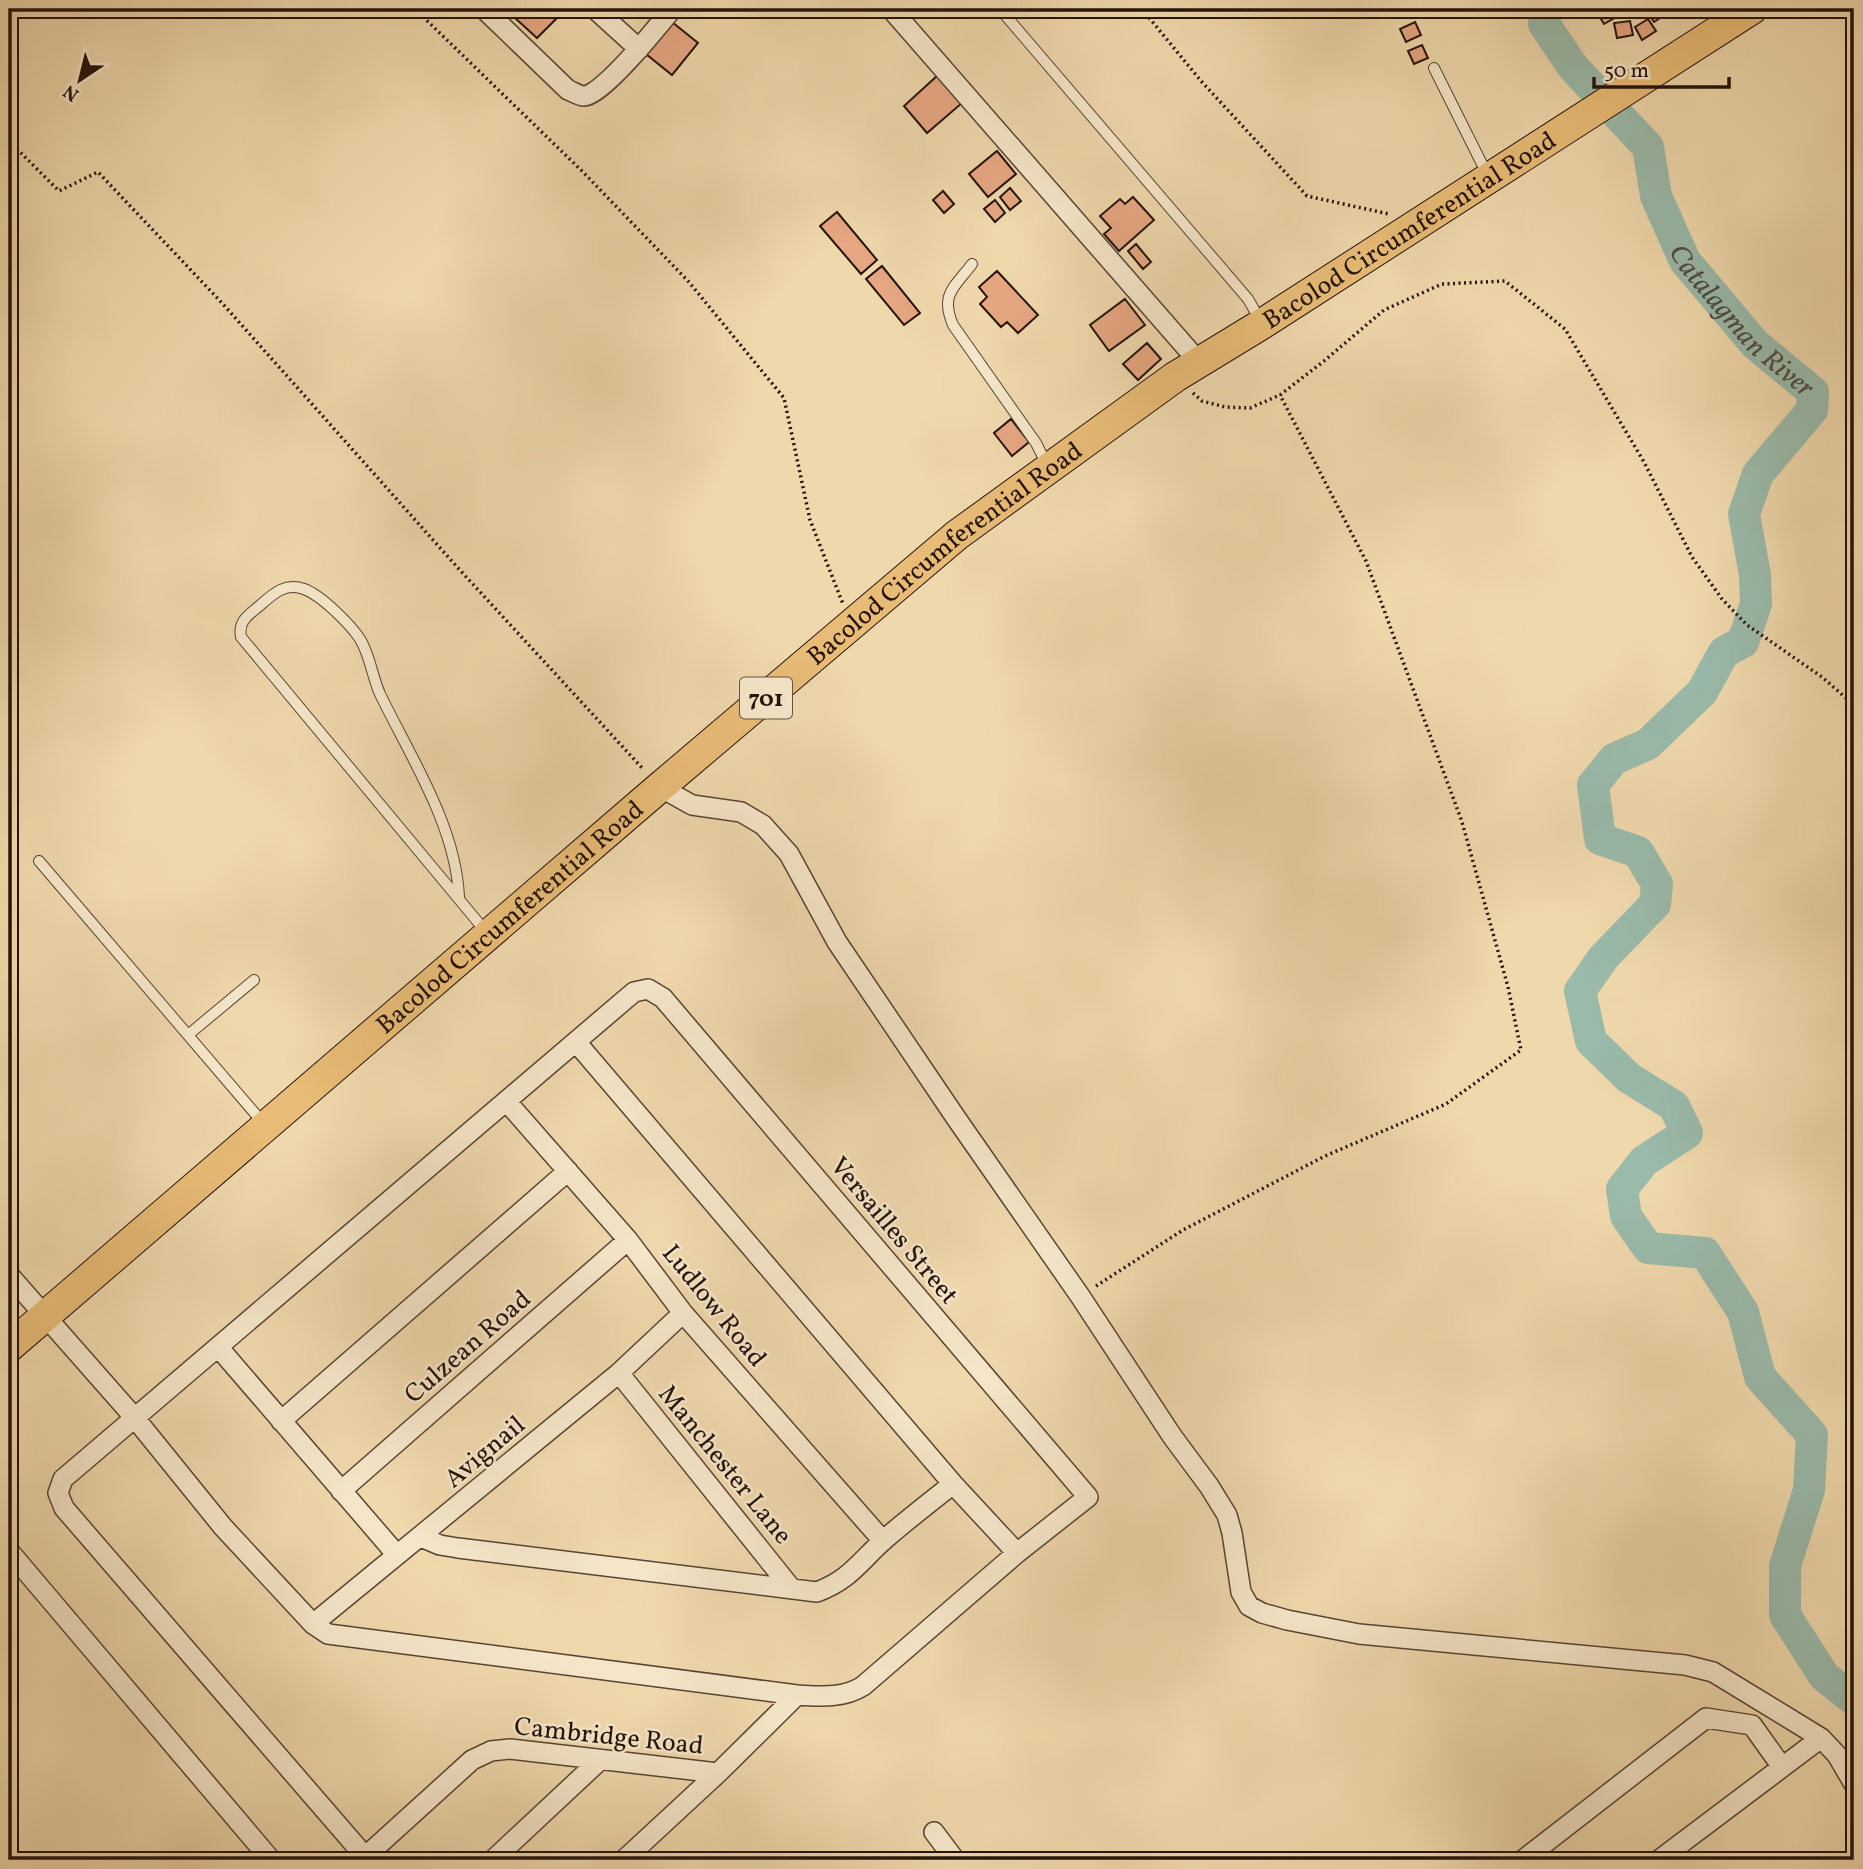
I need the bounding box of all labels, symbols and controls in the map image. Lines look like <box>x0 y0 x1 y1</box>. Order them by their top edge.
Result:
north arrow <box>46 46 116 116</box>
scale bar <box>1594 46 1728 90</box>
text: 50 m <box>1604 57 1649 86</box>
text: N <box>58 78 85 107</box>
street label: Bacolod Circumferential Road <box>1256 123 1564 339</box>
water label: Catalagman River <box>1658 239 1822 408</box>
street label: Bacolod Circumferential Road <box>800 434 1090 675</box>
road number: 701 <box>740 678 792 718</box>
street label: Bacolod Circumferential Road <box>369 793 652 1043</box>
street label: Versailles Street <box>821 1150 966 1313</box>
street label: Ludlow Road <box>653 1237 774 1375</box>
street label: Culzean Road <box>397 1282 539 1413</box>
street label: Manchester Lane <box>649 1378 800 1552</box>
street label: Avignail <box>437 1408 533 1497</box>
street label: Cambridge Road <box>512 1709 705 1765</box>

